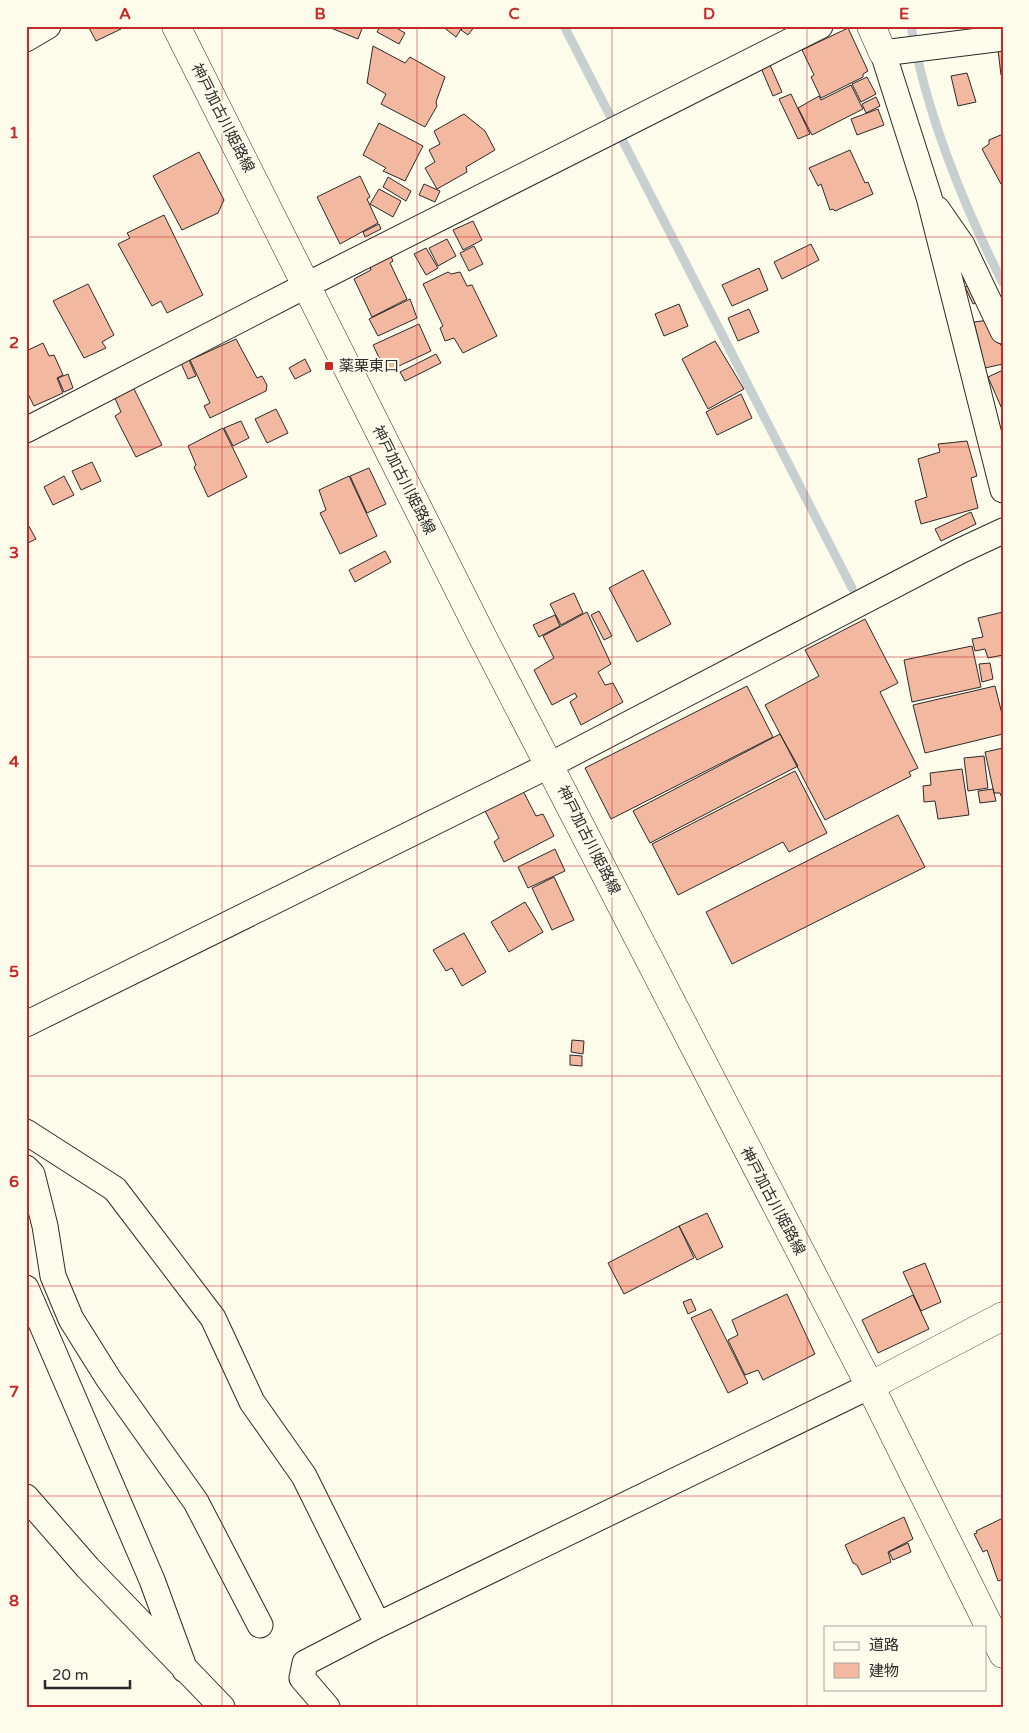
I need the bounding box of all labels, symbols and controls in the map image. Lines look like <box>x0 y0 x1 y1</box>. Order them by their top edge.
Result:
text: A <box>119 4 131 24</box>
text: B <box>314 4 326 24</box>
text: C <box>508 4 520 24</box>
text: D <box>703 4 715 24</box>
text: E <box>899 4 909 24</box>
street label: 神戸加古川姫路線 <box>188 60 258 176</box>
text: 1 <box>9 123 19 143</box>
text: 2 <box>9 333 19 353</box>
place label: 薬栗東口 <box>339 357 399 375</box>
marker: 薬栗東口 <box>323 360 335 372</box>
street label: 神戸加古川姫路線 <box>369 422 439 538</box>
text: 3 <box>9 543 19 563</box>
text: 4 <box>9 752 19 772</box>
street label: 神戸加古川姫路線 <box>554 782 624 898</box>
text: 5 <box>9 962 19 982</box>
street label: 神戸加古川姫路線 <box>737 1144 809 1258</box>
text: 6 <box>9 1172 19 1192</box>
text: 7 <box>9 1382 19 1402</box>
text: 8 <box>9 1591 19 1611</box>
legend <box>824 1626 986 1690</box>
text: 道路 <box>869 1636 899 1654</box>
scale bar <box>45 1658 130 1690</box>
text: 建物 <box>869 1662 899 1680</box>
text: 20 m <box>52 1666 89 1684</box>

